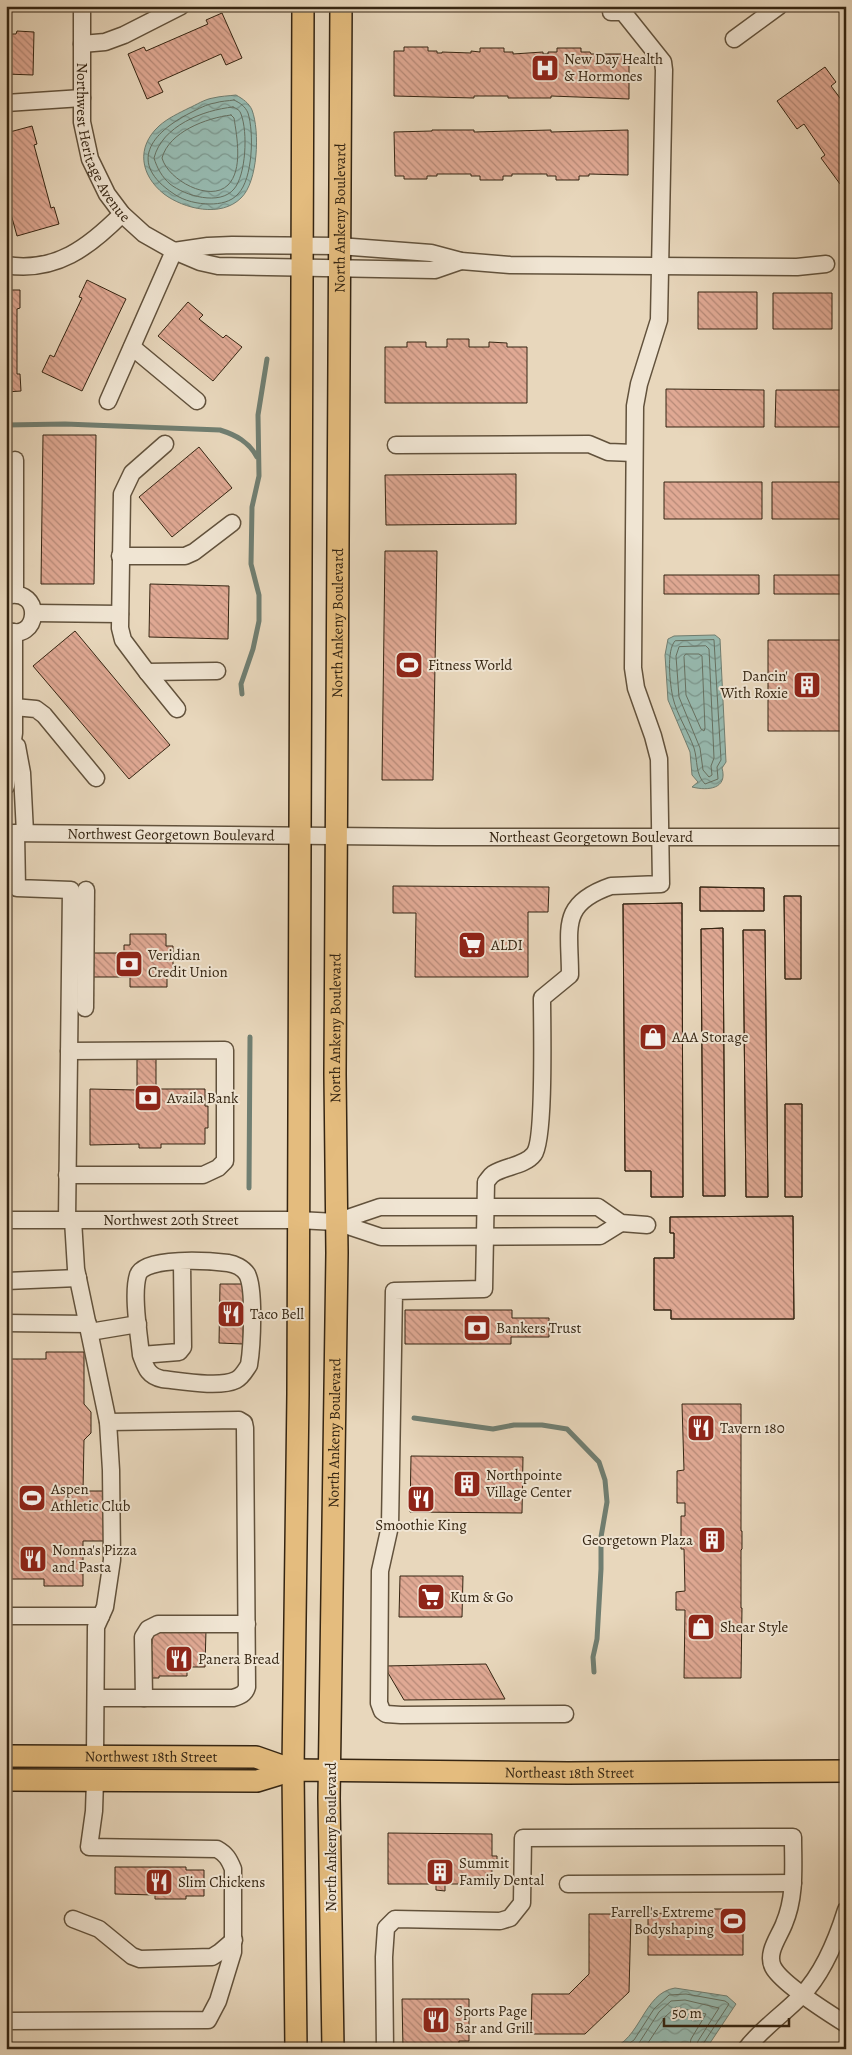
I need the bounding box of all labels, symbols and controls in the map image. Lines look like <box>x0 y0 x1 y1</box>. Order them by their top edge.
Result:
place label: New Day Health & Hormones <box>564 49 663 86</box>
hospital icon: New Day Health & Hormones <box>530 53 560 83</box>
street label: Northwest Heritage Avenue <box>72 62 135 227</box>
street label: North Ankeny Boulevard <box>329 142 350 293</box>
street label: North Ankeny Boulevard <box>327 547 348 698</box>
sports icon: Fitness World <box>394 650 424 680</box>
place label: Fitness World <box>428 655 513 675</box>
place label: Dancin' With Roxie <box>719 666 788 703</box>
building icon: Dancin' With Roxie <box>792 670 822 700</box>
street label: Northwest Georgetown Boulevard <box>67 824 276 846</box>
street label: Northeast Georgetown Boulevard <box>489 827 694 847</box>
supermarket icon: ALDI <box>457 930 487 960</box>
place label: ALDI <box>490 935 523 955</box>
place label: Veridian Credit Union <box>147 945 228 982</box>
bank icon: Veridian Credit Union <box>114 949 144 979</box>
street label: North Ankeny Boulevard <box>325 952 346 1103</box>
shop icon: AAA Storage <box>638 1022 668 1052</box>
place label: AAA Storage <box>671 1027 749 1047</box>
bank icon: Availa Bank <box>133 1083 163 1113</box>
place label: Availa Bank <box>166 1088 239 1108</box>
street label: Northwest 20th Street <box>103 1210 239 1230</box>
restaurant icon: Taco Bell <box>216 1299 246 1329</box>
place label: Taco Bell <box>250 1304 304 1324</box>
bank icon: Bankers Trust <box>462 1313 492 1343</box>
place label: Bankers Trust <box>496 1318 581 1338</box>
street label: North Ankeny Boulevard <box>323 1357 345 1508</box>
restaurant icon: Tavern 180 <box>686 1413 716 1443</box>
place label: Tavern 180 <box>720 1418 785 1438</box>
place label: Northpointe Village Center <box>485 1465 572 1502</box>
building icon: Northpointe Village Center <box>452 1469 482 1499</box>
place label: Aspen Athletic Club <box>50 1479 131 1516</box>
sports icon: Aspen Athletic Club <box>17 1483 47 1513</box>
restaurant icon: Smoothie King <box>406 1484 436 1514</box>
place label: Smoothie King <box>375 1515 467 1535</box>
building icon: Georgetown Plaza <box>697 1525 727 1555</box>
place label: Georgetown Plaza <box>582 1530 693 1550</box>
place label: Nonna's Pizza and Pasta <box>52 1540 137 1577</box>
restaurant icon: Nonna's Pizza and Pasta <box>18 1544 48 1574</box>
supermarket icon: Kum & Go <box>416 1582 446 1612</box>
place label: Kum & Go <box>450 1587 513 1607</box>
shop icon: Shear Style <box>686 1612 716 1642</box>
place label: Shear Style <box>720 1617 788 1637</box>
restaurant icon: Panera Bread <box>164 1644 194 1674</box>
place label: Panera Bread <box>198 1649 281 1669</box>
street label: Northwest 18th Street <box>85 1746 217 1767</box>
street label: North Ankeny Boulevard <box>321 1761 341 1912</box>
street label: Northeast 18th Street <box>504 1762 634 1783</box>
place label: Summit Family Dental <box>459 1853 544 1890</box>
building icon: Summit Family Dental <box>425 1857 455 1887</box>
restaurant icon: Slim Chickens <box>144 1867 174 1897</box>
place label: Slim Chickens <box>178 1872 265 1892</box>
place label: Farrell's Extreme Bodyshaping <box>610 1902 714 1939</box>
sports icon: Farrell's Extreme Bodyshaping <box>718 1906 748 1936</box>
scale bar <box>664 1995 790 2027</box>
place label: Sports Page Bar and Grill <box>455 2001 533 2038</box>
text: 50 m <box>672 2003 702 2023</box>
restaurant icon: Sports Page Bar and Grill <box>421 2005 451 2035</box>

